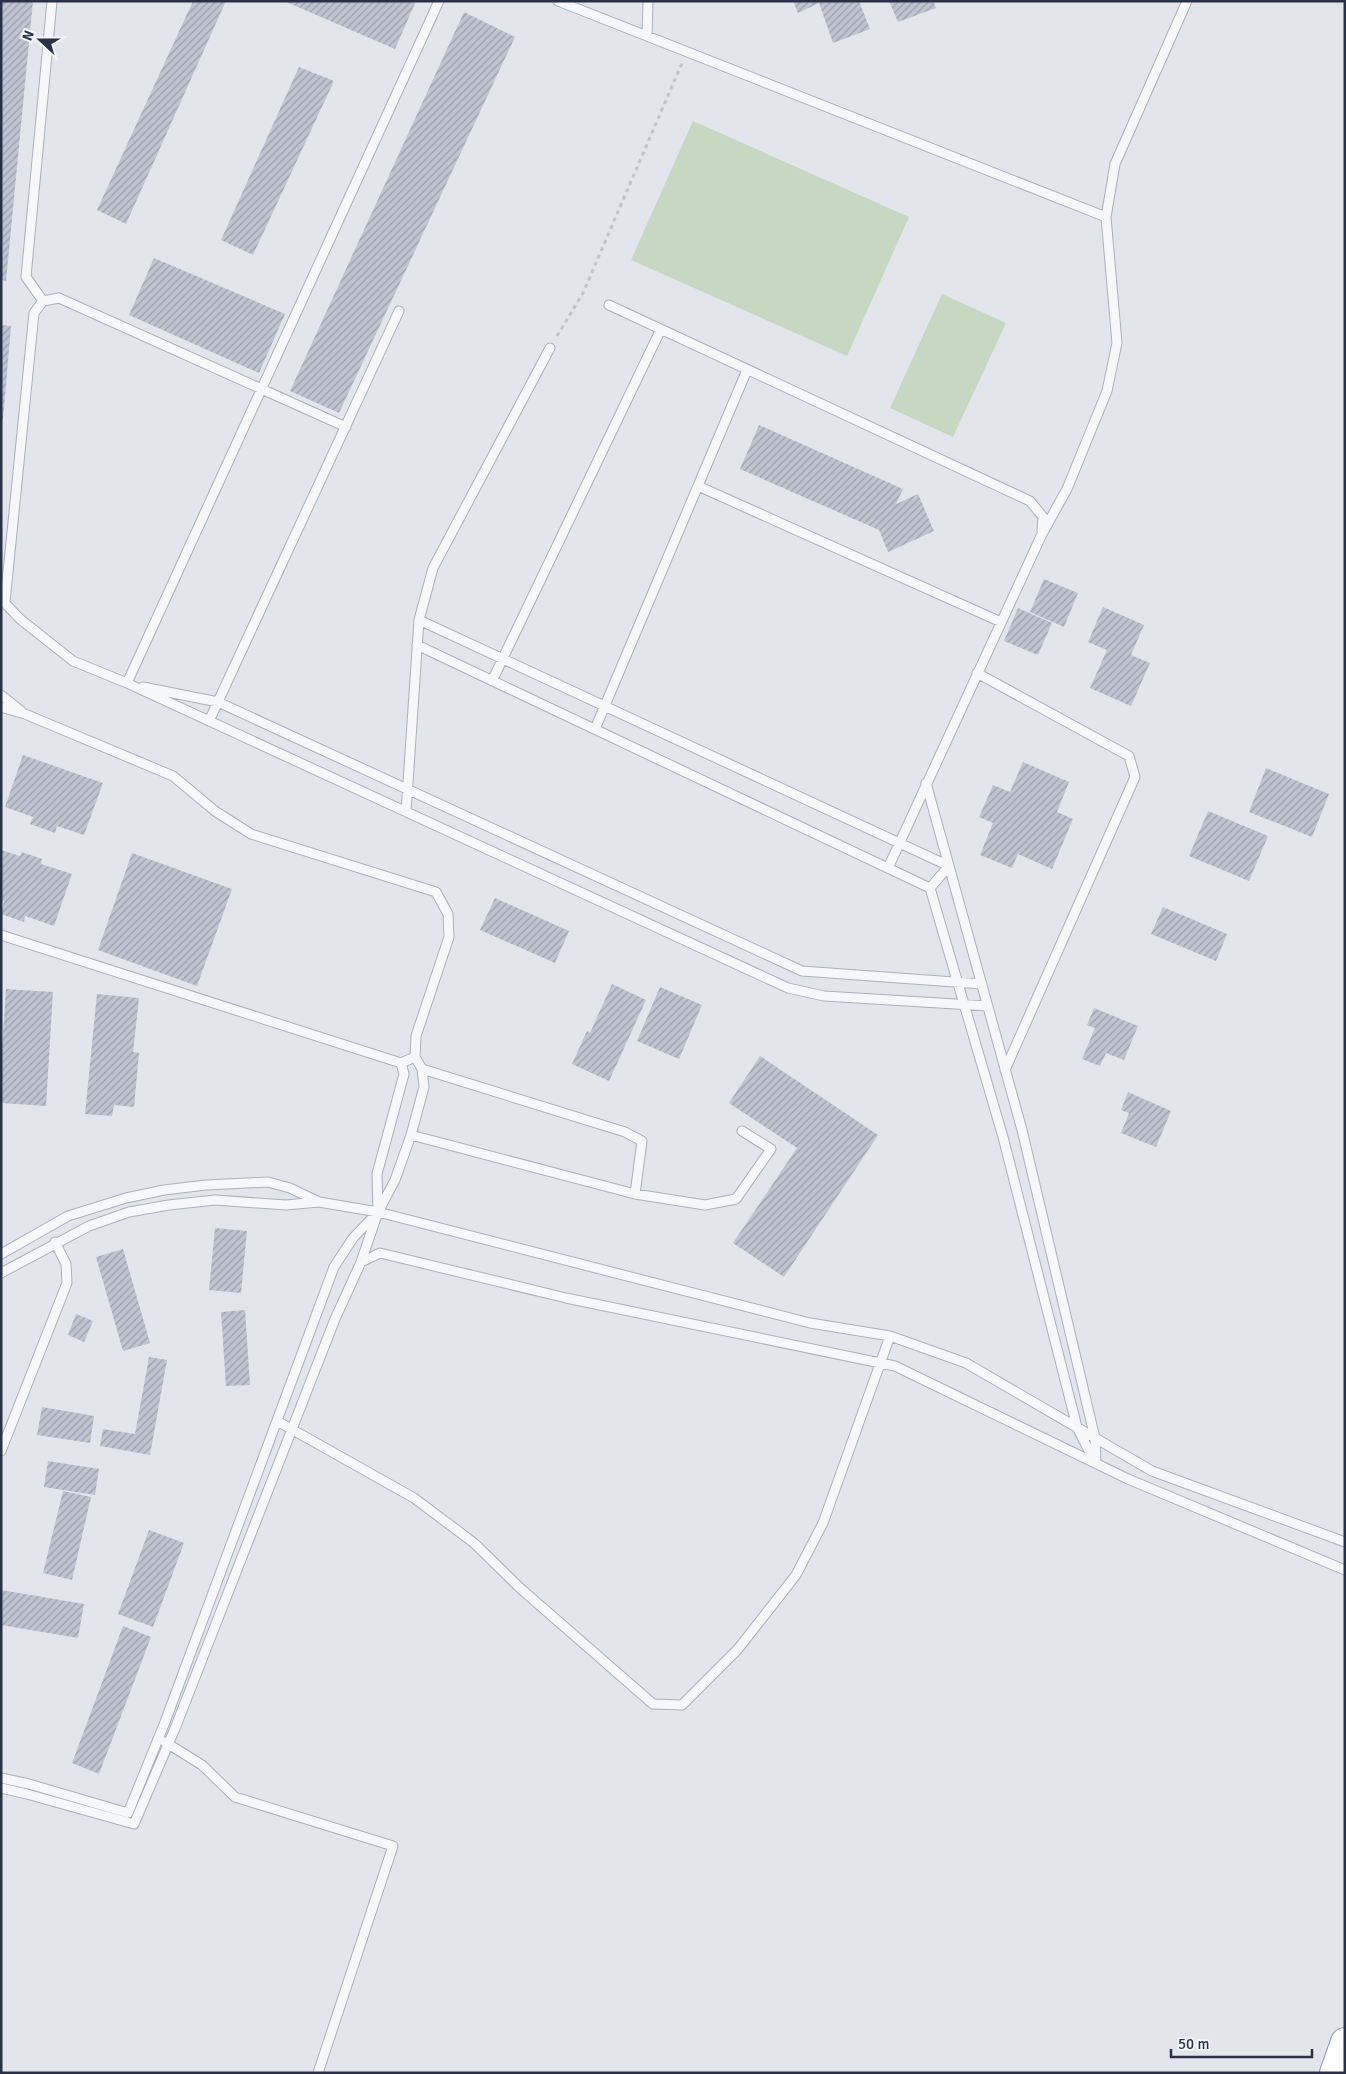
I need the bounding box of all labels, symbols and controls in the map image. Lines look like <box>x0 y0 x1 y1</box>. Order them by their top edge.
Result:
north arrow <box>15 15 65 65</box>
text: N <box>19 28 38 43</box>
scale bar <box>1171 2026 1312 2058</box>
text: 50 m <box>1178 2035 1209 2053</box>

